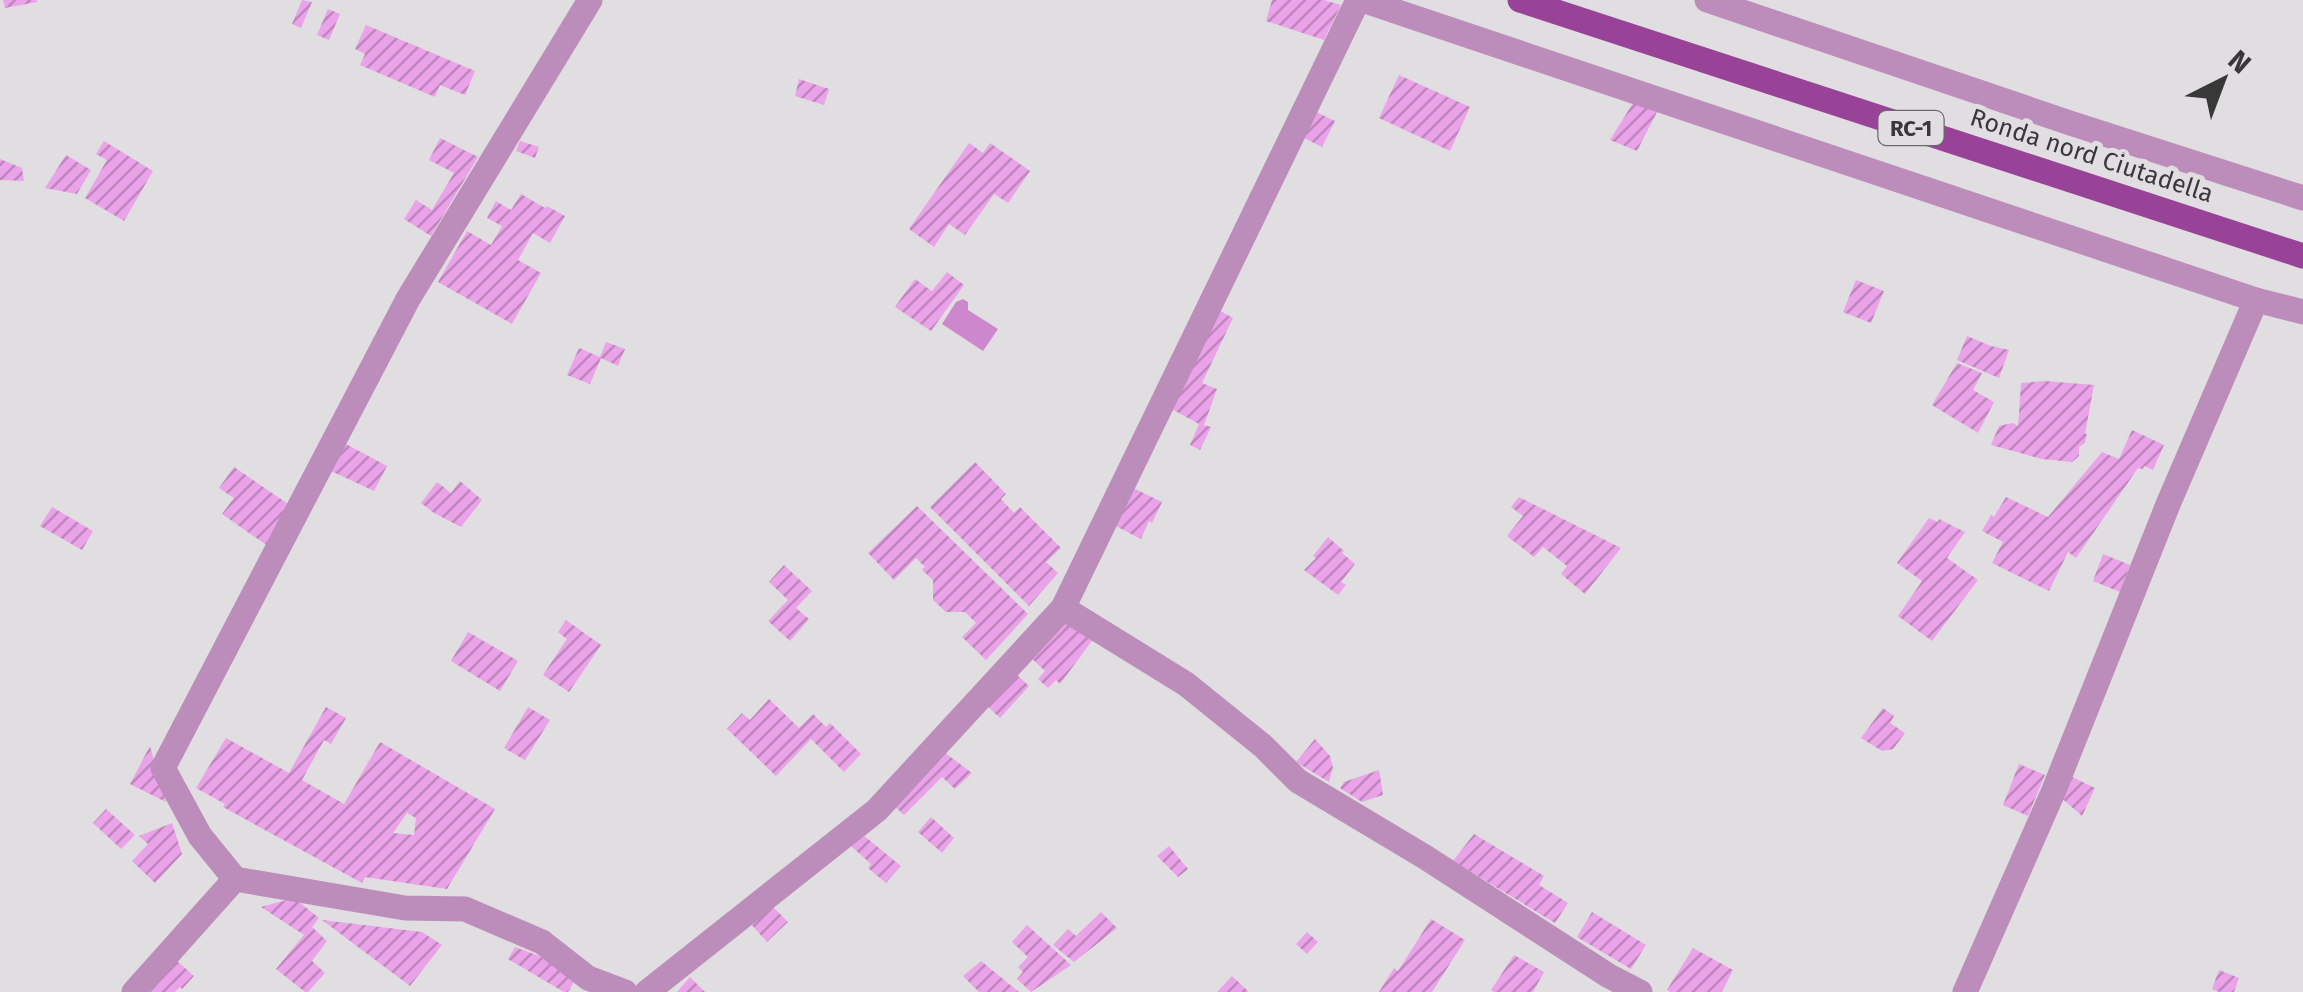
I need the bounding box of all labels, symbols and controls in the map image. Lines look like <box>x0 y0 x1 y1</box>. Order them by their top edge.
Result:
north arrow <box>2173 30 2273 130</box>
text: N <box>2221 43 2257 80</box>
street label: Ronda nord Ciutadella <box>1966 102 2217 209</box>
road number: RC-1 <box>1878 111 1944 145</box>

